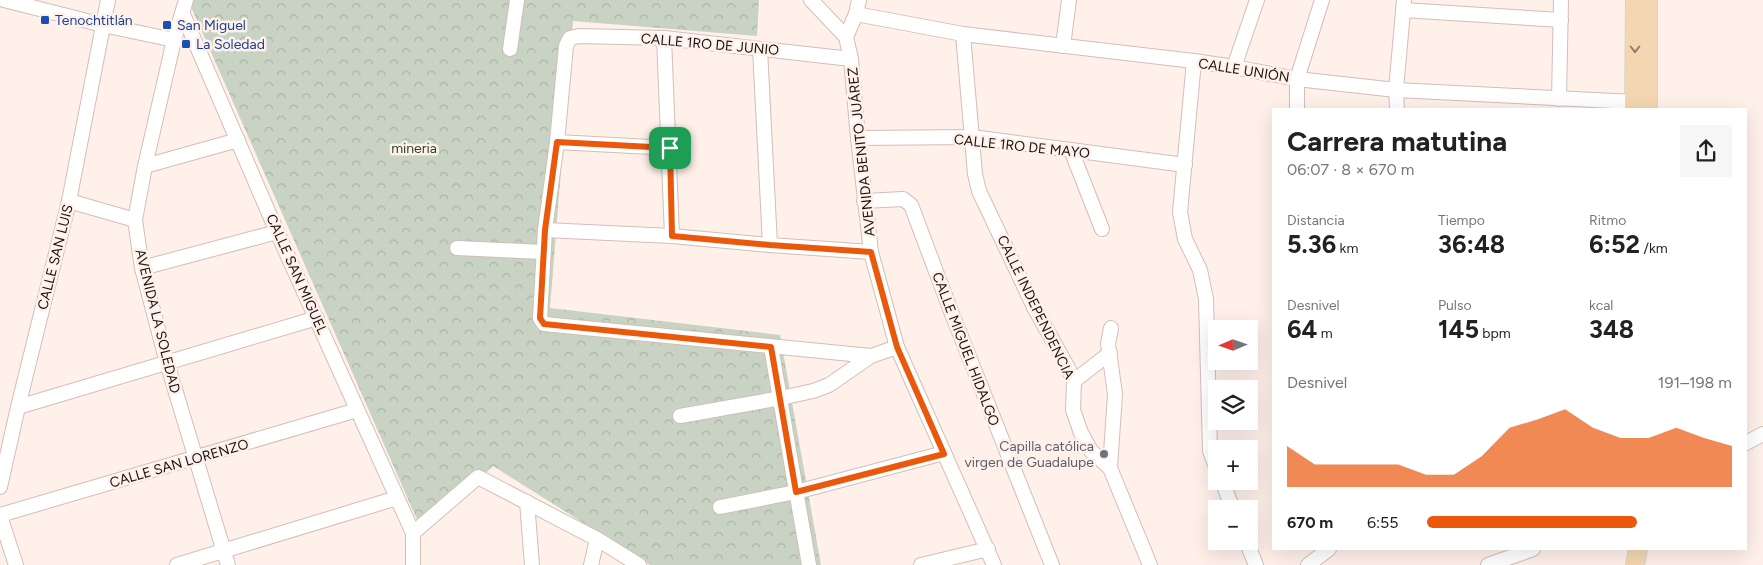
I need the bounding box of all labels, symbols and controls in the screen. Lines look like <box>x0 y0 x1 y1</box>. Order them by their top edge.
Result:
place label: Tenochtitlán <box>55 12 133 29</box>
marker: Tenochtitlán <box>39 14 51 26</box>
place label: San Miguel <box>177 17 246 34</box>
marker: San Miguel <box>161 19 173 31</box>
street label: CALLE 1RO DE JUNIO <box>640 30 780 59</box>
place label: La Soledad <box>196 36 265 53</box>
marker: La Soledad <box>180 38 192 50</box>
one-way arrow <box>1630 45 1640 53</box>
street label: CALLE UNIÓN <box>1197 55 1291 86</box>
street label: AVENIDA BENITO JUÁREZ <box>844 66 879 237</box>
text: Carrera matutina <box>1287 124 1507 158</box>
button: share <box>1680 125 1732 177</box>
pin <box>649 127 691 169</box>
street label: CALLE 1RO DE MAYO <box>953 131 1091 162</box>
icon: arrive <box>656 134 684 162</box>
park label: mineria <box>391 140 437 157</box>
text: 06:07 · 8 × 670 m <box>1287 160 1414 179</box>
street label: CALLE SAN LUIS <box>34 203 77 311</box>
street label: CALLE SAN MIGUEL <box>262 211 331 338</box>
text: Distancia <box>1287 212 1345 229</box>
text: Tiempo <box>1438 212 1485 229</box>
text: Ritmo <box>1589 212 1626 229</box>
text: 5.36 <box>1287 229 1336 259</box>
text: 36:48 <box>1438 229 1505 259</box>
text: 6:52 <box>1589 229 1640 259</box>
street label: CALLE INDEPENDENCIA <box>993 233 1078 382</box>
text: km <box>1336 240 1358 257</box>
text: /km <box>1640 240 1668 257</box>
street label: AVENIDA LA SOLEDAD <box>131 247 184 395</box>
street label: CALLE MIGUEL HIDALGO <box>928 270 1003 429</box>
text: Desnivel <box>1287 297 1340 314</box>
text: Pulso <box>1438 297 1472 314</box>
text: kcal <box>1589 297 1613 314</box>
text: 64 <box>1287 314 1317 344</box>
text: 145 <box>1438 314 1479 344</box>
text: 348 <box>1589 314 1634 344</box>
north arrow <box>1208 320 1258 370</box>
map controls <box>1208 320 1258 550</box>
text: m <box>1317 325 1333 342</box>
text: bpm <box>1479 325 1511 342</box>
text: Desnivel <box>1287 373 1347 392</box>
text: 191–198 m <box>1658 373 1732 392</box>
button: layers <box>1208 380 1258 430</box>
street label: CALLE SAN LORENZO <box>108 435 251 491</box>
place label: Capilla católica virgen de Guadalupe <box>965 438 1094 471</box>
button: + <box>1208 440 1258 490</box>
marker: Capilla católica virgen de Guadalupe <box>1098 448 1110 460</box>
button: − <box>1208 500 1258 550</box>
text: 670 m <box>1287 513 1333 532</box>
text: 6:55 <box>1367 513 1399 532</box>

